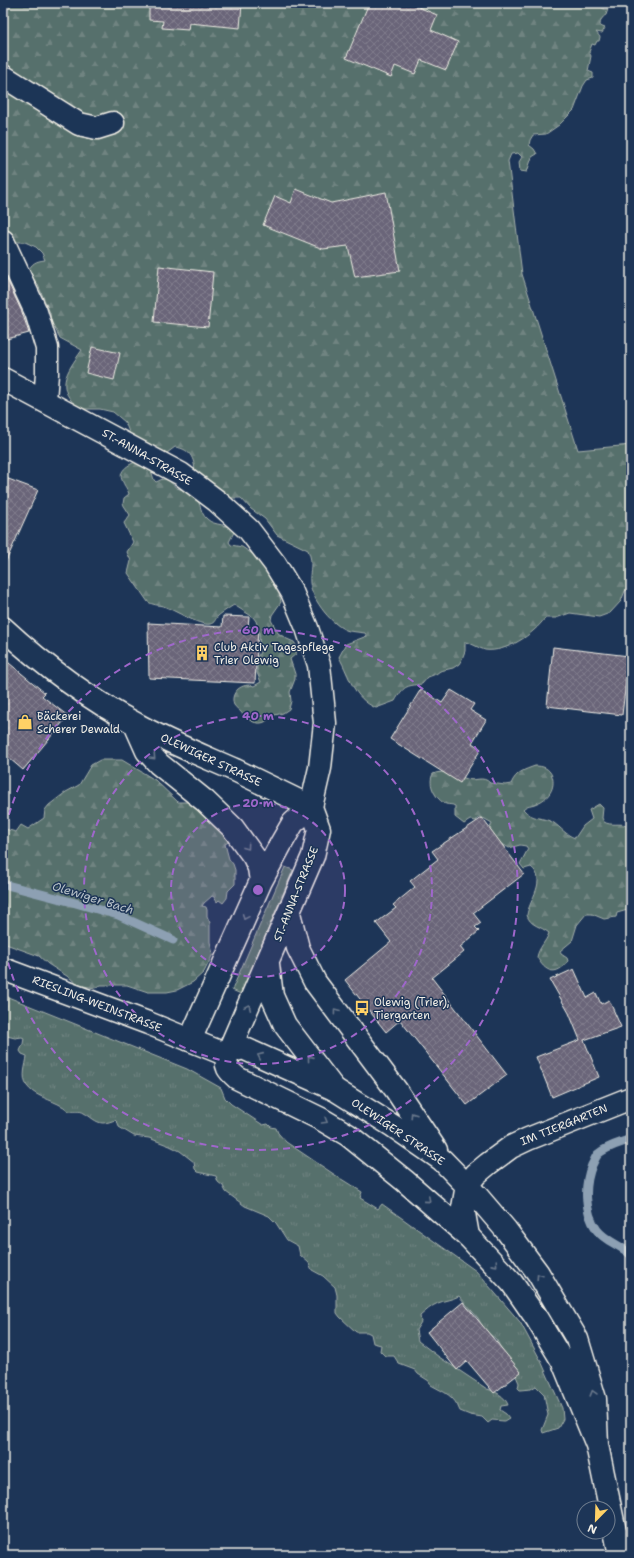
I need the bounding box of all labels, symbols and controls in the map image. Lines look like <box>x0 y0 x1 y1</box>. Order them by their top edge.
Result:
street label: ST.-ANNA-STRASSE <box>99 425 195 489</box>
text: 60 m <box>242 622 274 638</box>
place label: Club Aktiv Tagespflege Trier Olewig <box>214 640 334 668</box>
building icon: Club Aktiv Tagespflege Trier Olewig <box>193 644 211 662</box>
text: 40 m <box>242 708 274 724</box>
place label: Bäckerei Scherer Dewald <box>37 709 120 737</box>
shop icon: Bäckerei Scherer Dewald <box>16 713 34 731</box>
street label: OLEWIGER STRASSE <box>158 730 264 790</box>
one-way arrow <box>148 752 156 760</box>
text: 20 m <box>242 795 274 811</box>
one-way arrow <box>242 842 249 849</box>
street label: ST.-ANNA-STRASSE <box>270 844 322 944</box>
water label: Olewiger Bach <box>50 878 136 918</box>
centre of rings <box>251 883 265 897</box>
one-way arrow <box>242 912 250 920</box>
street label: RIESLING-WEINSTRASSE <box>30 972 164 1036</box>
place label: Olewig (Trier), Tiergarten <box>374 995 450 1023</box>
bus stop icon: Olewig (Trier), Tiergarten <box>353 999 371 1017</box>
one-way arrow <box>243 1003 251 1011</box>
one-way arrow <box>334 1008 341 1015</box>
one-way arrow <box>256 1053 264 1061</box>
one-way arrow <box>308 1055 315 1062</box>
street label: OLEWIGER STRASSE <box>348 1095 448 1169</box>
street label: IM TIERGARTEN <box>518 1101 610 1149</box>
one-way arrow <box>411 1113 418 1120</box>
one-way arrow <box>321 1117 328 1124</box>
one-way arrow <box>423 1196 430 1203</box>
one-way arrow <box>490 1259 498 1267</box>
one-way arrow <box>537 1273 544 1280</box>
one-way arrow <box>590 1389 598 1396</box>
north arrow <box>576 1500 616 1540</box>
text: N <box>585 1520 599 1537</box>

